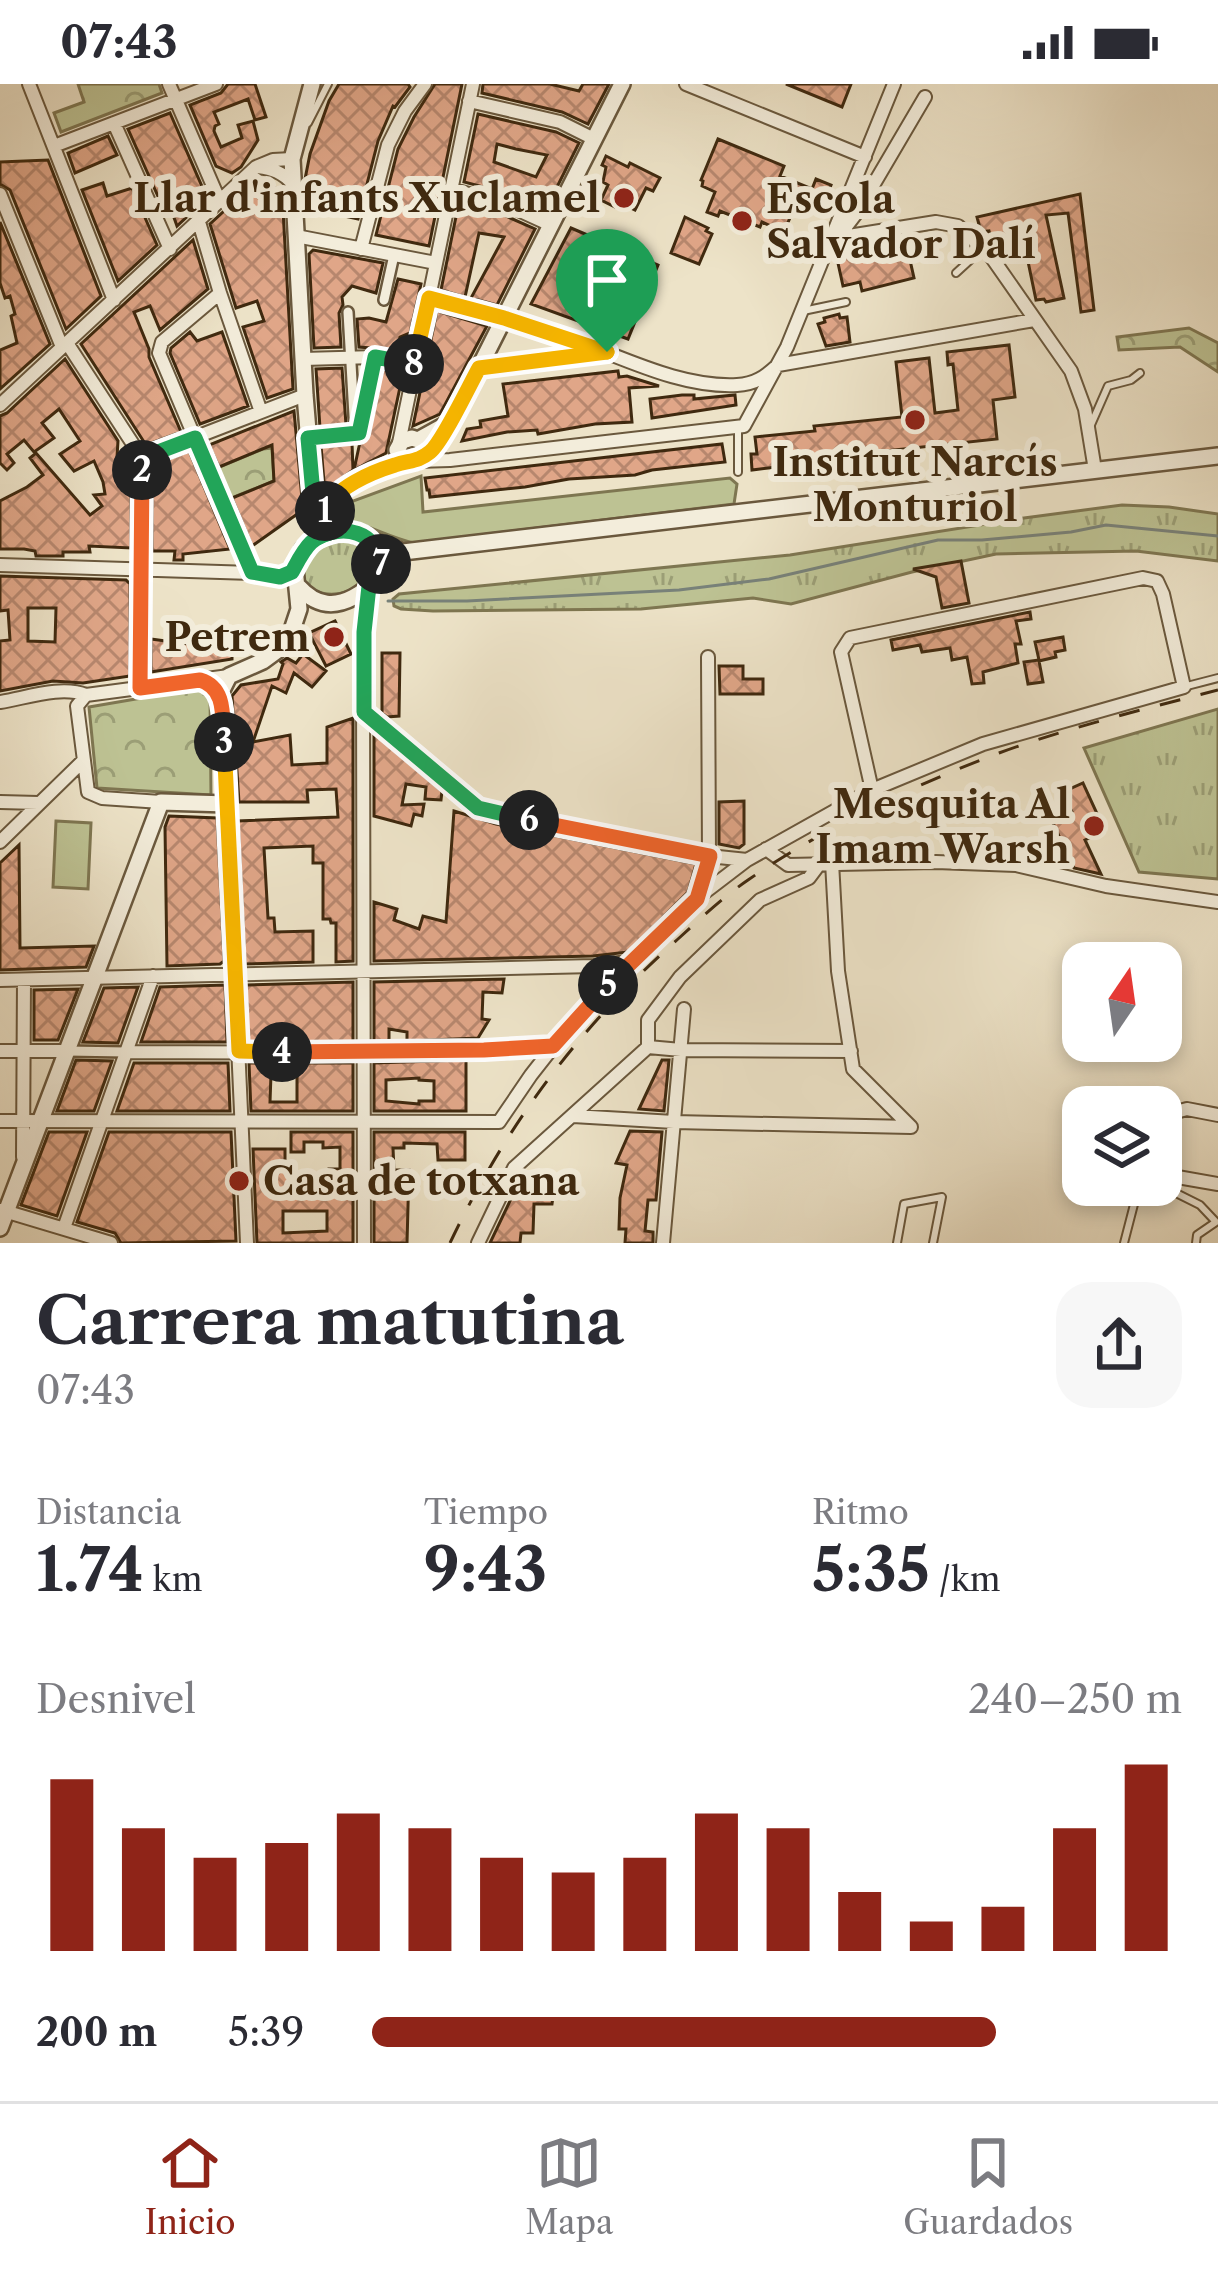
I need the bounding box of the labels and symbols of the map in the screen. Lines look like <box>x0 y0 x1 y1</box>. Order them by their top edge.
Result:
place label: Llar d'infants Xuclamel <box>133 174 600 222</box>
place label: Escola Salvador Dalí <box>766 175 1036 268</box>
marker: Llar d'infants Xuclamel <box>611 185 637 211</box>
marker: Escola Salvador Dalí <box>729 208 755 234</box>
pin <box>556 229 658 352</box>
pin: 8 <box>384 334 444 394</box>
marker: Institut Narcís Monturiol <box>902 407 928 433</box>
place label: Institut Narcís Monturiol <box>772 438 1058 531</box>
pin: 2 <box>112 440 172 500</box>
pin: 1 <box>295 481 355 541</box>
pin: 7 <box>351 534 411 594</box>
place label: Petrem <box>164 613 310 661</box>
marker: Petrem <box>321 624 347 650</box>
pin: 3 <box>194 712 254 772</box>
place label: Mesquita Al Imam Warsh <box>815 780 1070 873</box>
pin: 6 <box>499 790 559 850</box>
marker: Mesquita Al Imam Warsh <box>1081 813 1107 839</box>
north arrow <box>1062 942 1182 1062</box>
pin: 5 <box>578 955 638 1015</box>
pin: 4 <box>252 1022 312 1082</box>
place label: Casa de totxana <box>263 1157 580 1205</box>
marker: Casa de totxana <box>226 1168 252 1194</box>

